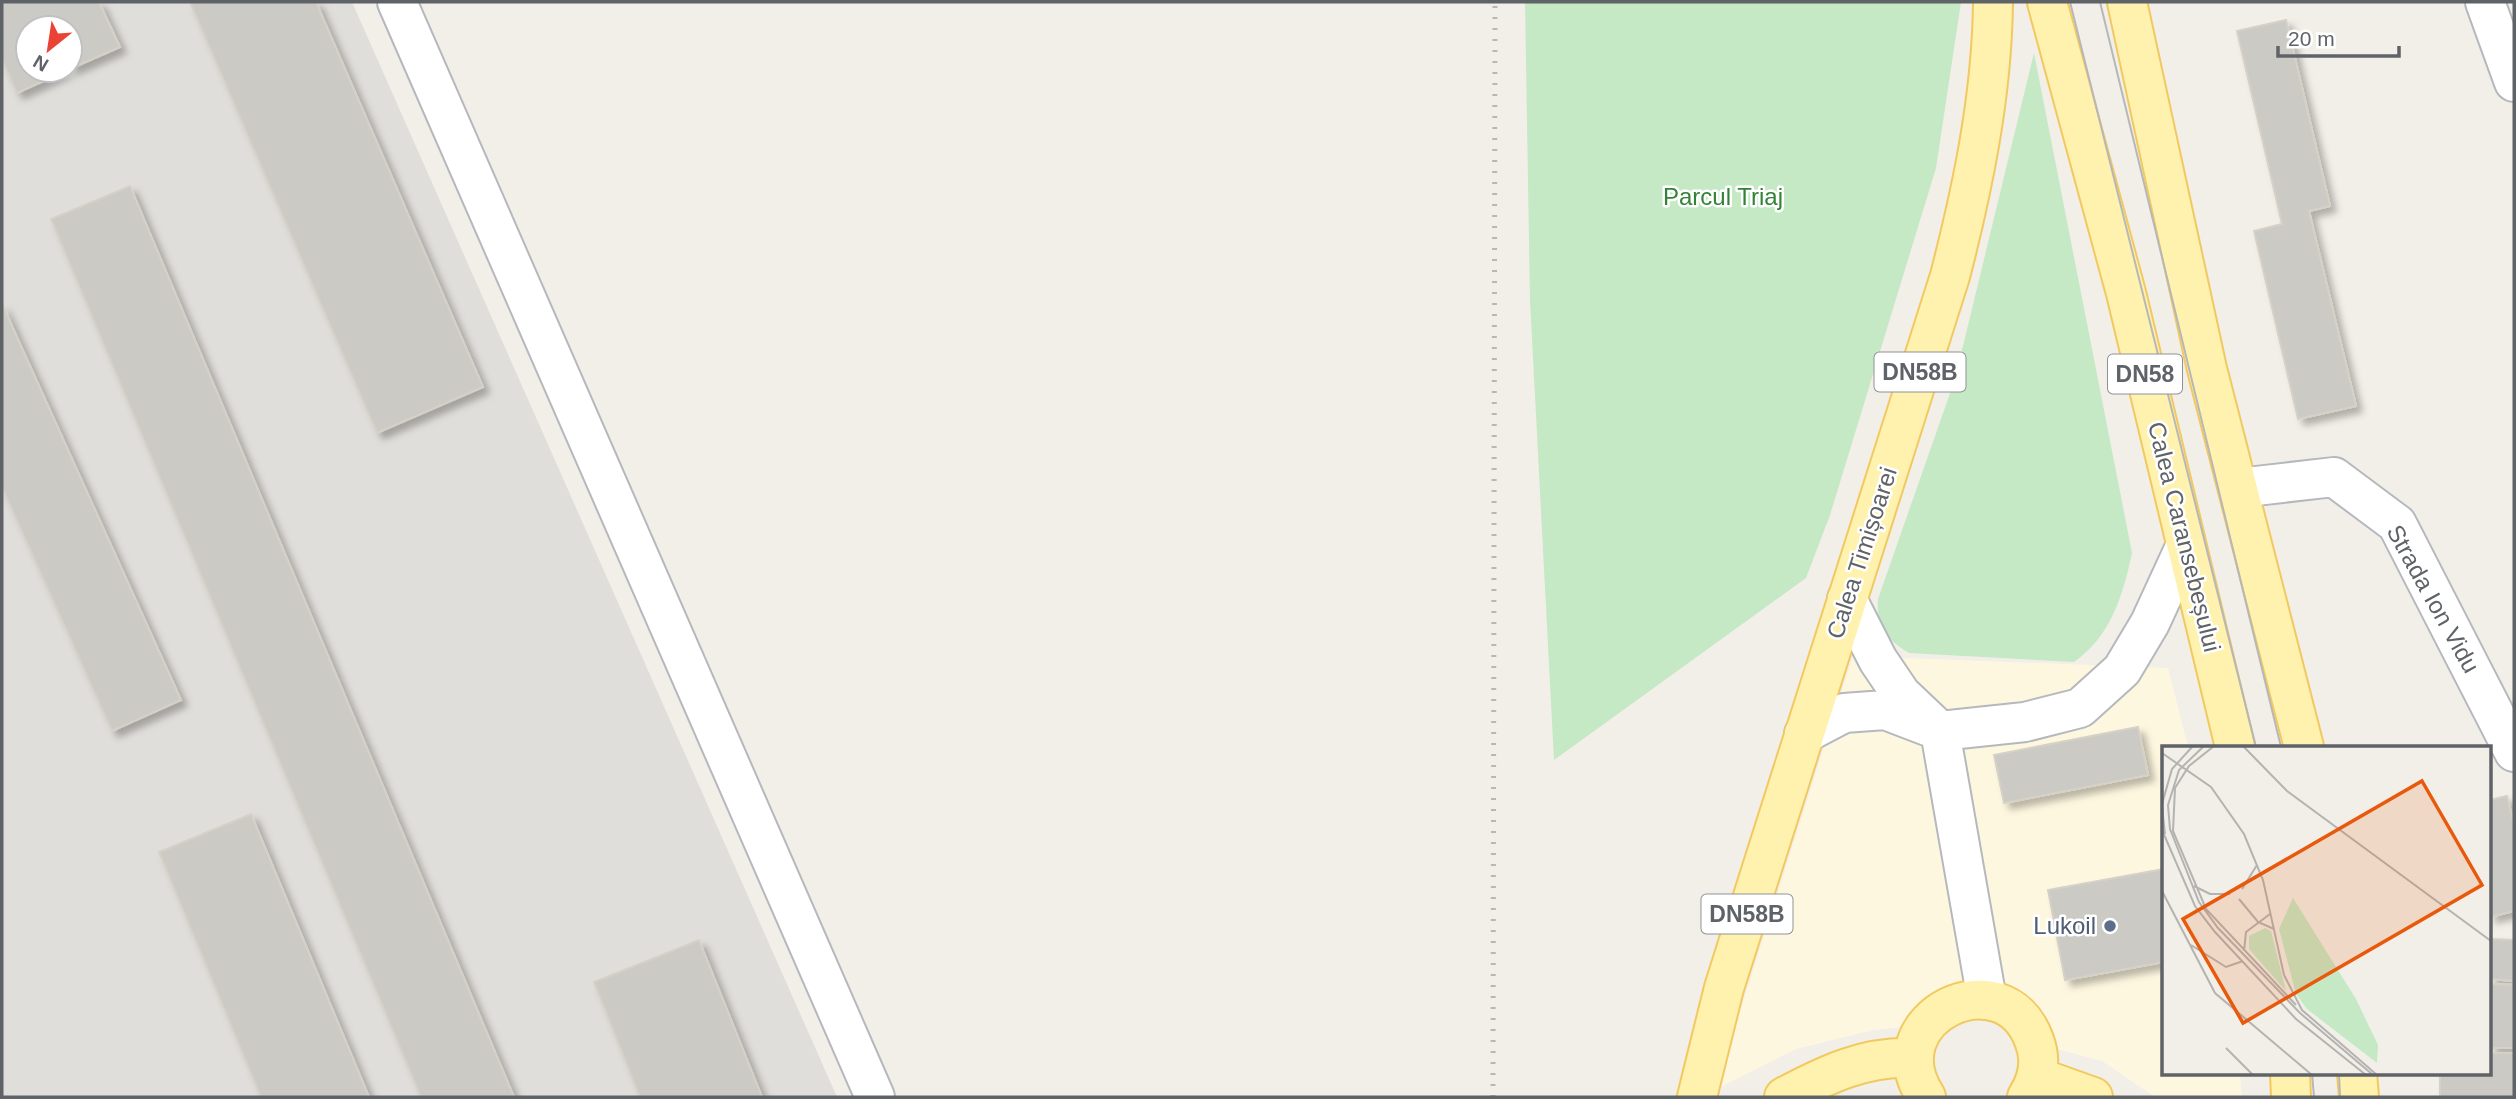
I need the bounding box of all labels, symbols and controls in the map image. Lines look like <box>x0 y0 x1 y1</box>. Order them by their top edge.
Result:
north arrow <box>14 14 84 84</box>
scale bar <box>2278 14 2399 58</box>
text: 20 m <box>2288 27 2335 50</box>
text: N <box>30 51 52 76</box>
park label: Parcul Triaj <box>1663 183 1783 210</box>
road number: DN58B <box>1874 352 1966 392</box>
road number: DN58 <box>2108 354 2182 394</box>
street label: Calea Caransebeșului <box>2143 419 2226 655</box>
street label: Calea Timișoarei <box>1821 464 1902 642</box>
street label: Strada Ion Vidu <box>2382 520 2485 677</box>
inset map <box>2162 746 2492 1074</box>
road number: DN58B <box>1702 894 1792 934</box>
place label: Lukoil <box>2033 912 2096 939</box>
marker: Lukoil <box>2102 918 2118 934</box>

